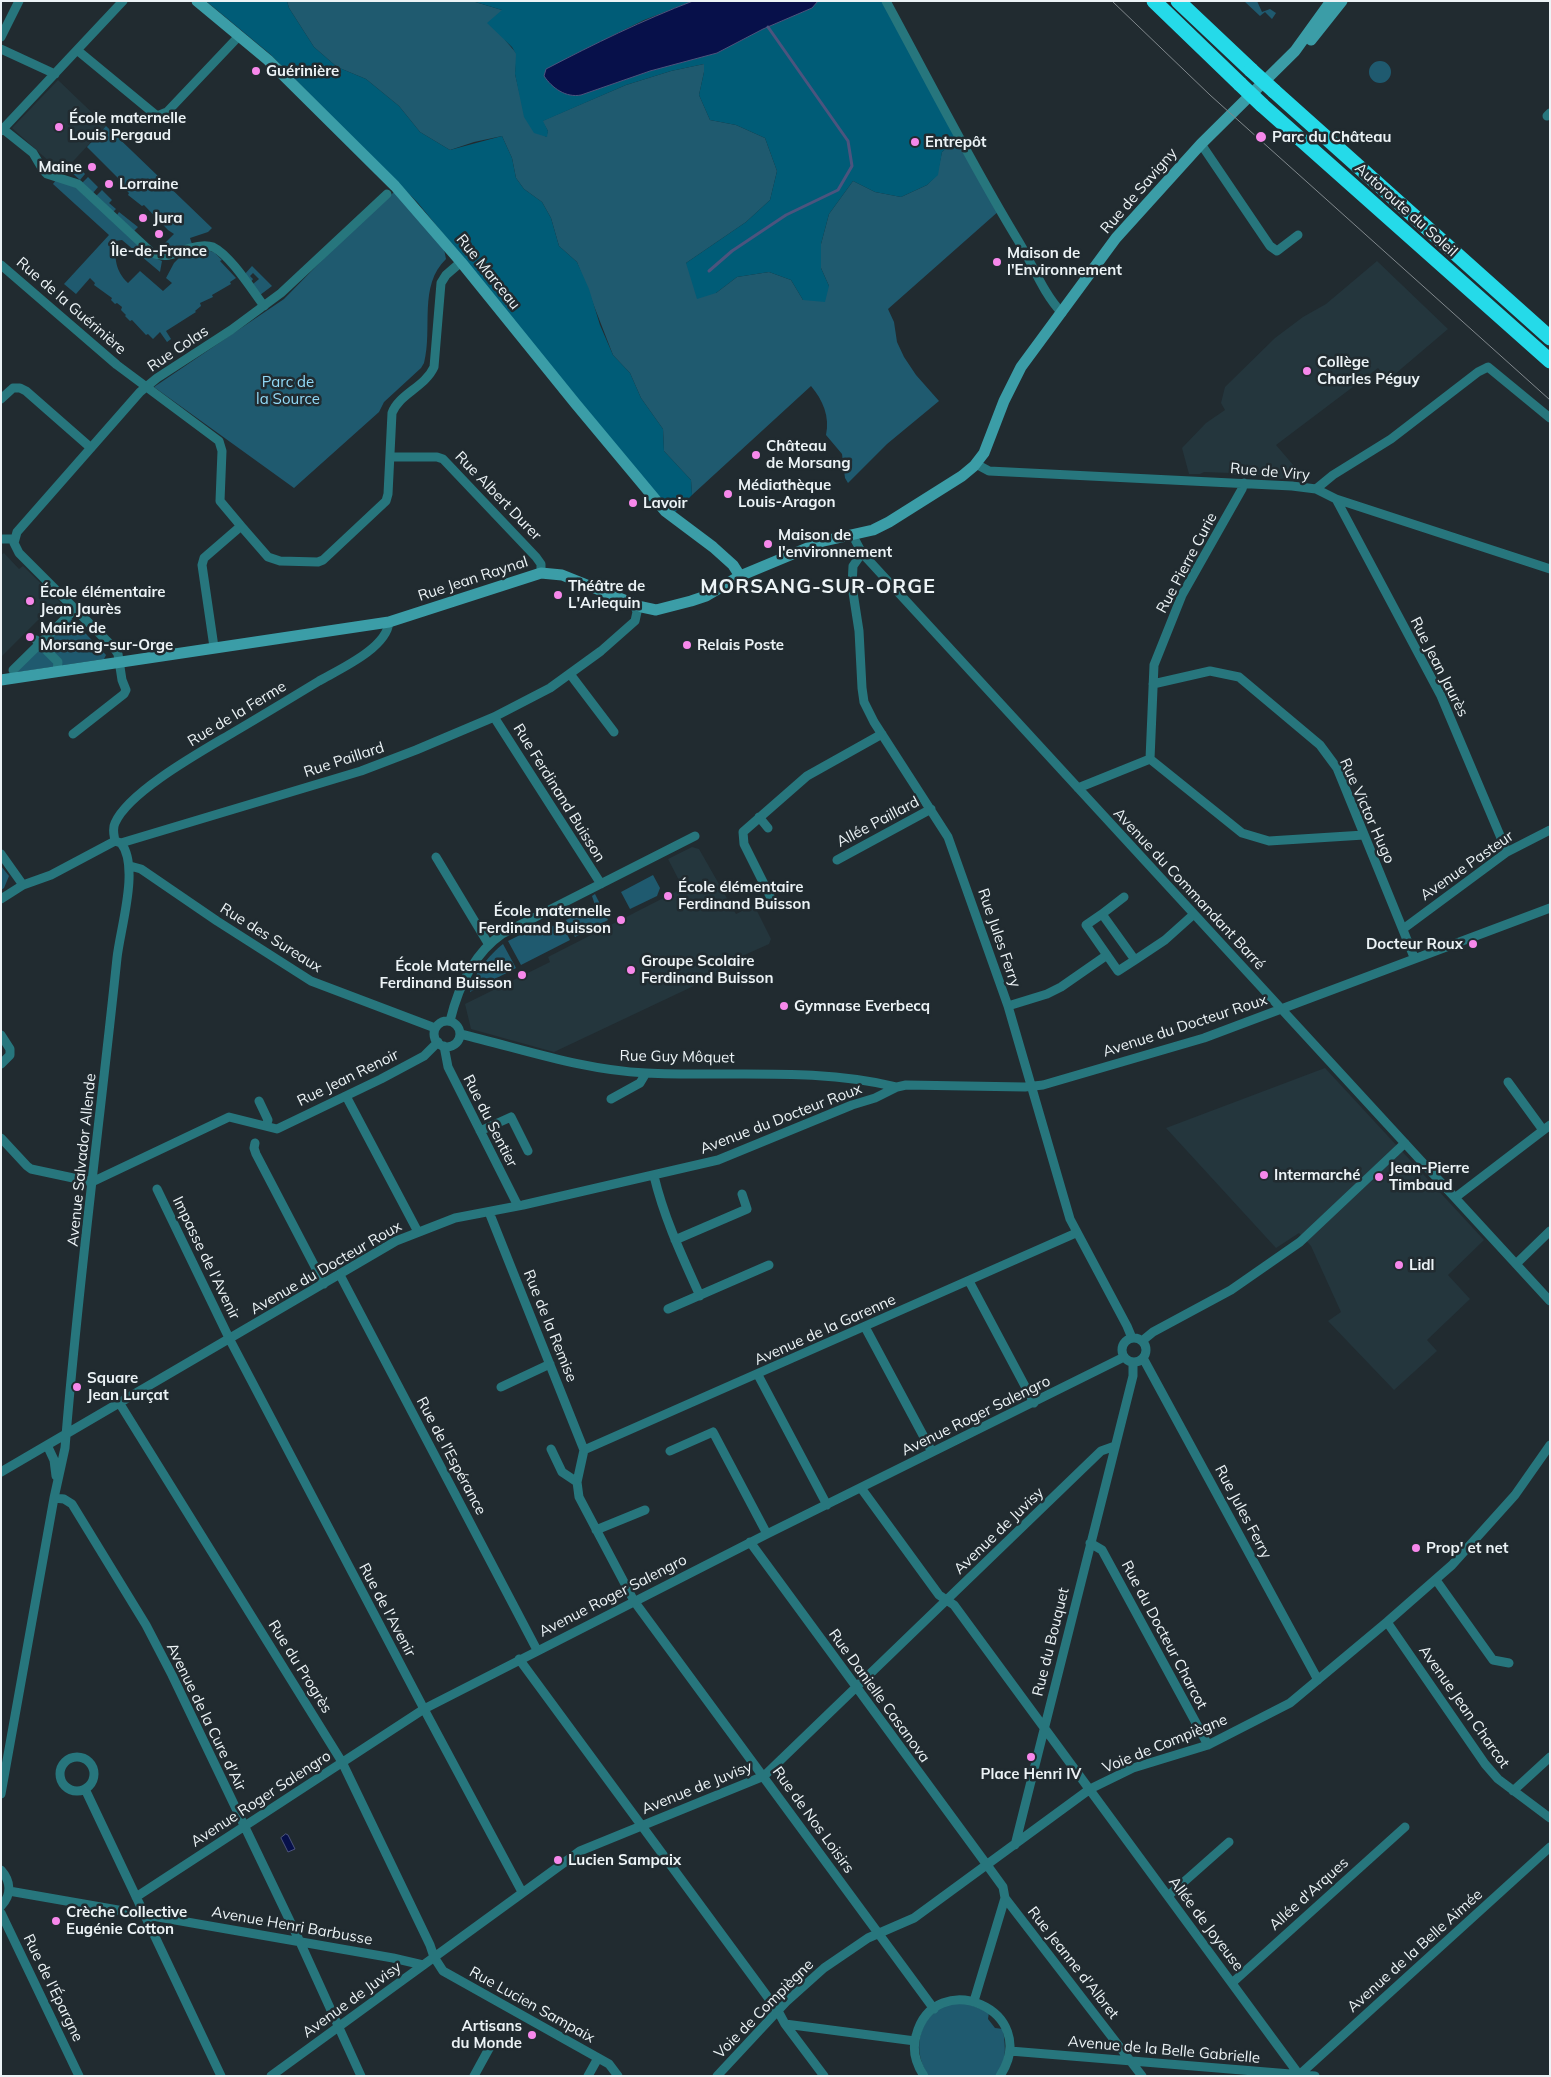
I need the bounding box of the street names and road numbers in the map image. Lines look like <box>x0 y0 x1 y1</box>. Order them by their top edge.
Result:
street label: Rue de Savigny <box>1097 144 1181 238</box>
street label: Autoroute du Soleil <box>1351 159 1461 261</box>
street label: Rue Marceau <box>452 231 524 313</box>
street label: Rue de la Guérinière <box>12 253 130 359</box>
street label: Rue Colas <box>144 322 212 376</box>
street label: Rue Albert Durer <box>451 448 545 544</box>
street label: Rue de Viry <box>1229 460 1311 484</box>
street label: Rue Pierre Curie <box>1153 510 1221 616</box>
street label: Rue Jean Raynal <box>416 553 530 605</box>
street label: Rue Jean Jaurès <box>1406 614 1472 720</box>
street label: Rue de la Ferme <box>184 678 290 750</box>
street label: Rue Ferdinand Buisson <box>509 721 609 865</box>
street label: Rue Paillard <box>301 739 387 781</box>
street label: Rue Victor Hugo <box>1336 756 1398 866</box>
street label: Allée Paillard <box>834 793 922 851</box>
street label: Avenue du Commandant Barré <box>1109 805 1269 973</box>
street label: Avenue Pasteur <box>1417 827 1517 905</box>
street label: Rue Jules Ferry <box>974 886 1024 990</box>
street label: Rue des Sureaux <box>217 899 325 977</box>
street label: Avenue du Docteur Roux <box>1101 991 1269 1061</box>
street label: Rue Jean Renoir <box>294 1046 402 1110</box>
street label: Rue Guy Môquet <box>619 1047 735 1067</box>
street label: Avenue Salvador Allende <box>64 1072 100 1248</box>
street label: Rue du Sentier <box>459 1072 521 1170</box>
street label: Avenue du Docteur Roux <box>698 1080 864 1158</box>
street label: Impasse de l'Avenir <box>168 1194 244 1322</box>
street label: Avenue du Docteur Roux <box>247 1217 405 1319</box>
street label: Rue de la Remise <box>519 1267 581 1385</box>
street label: Avenue de la Garenne <box>751 1291 899 1369</box>
street label: Avenue Roger Salengro <box>899 1372 1053 1460</box>
street label: Rue de l'Espérance <box>412 1394 490 1518</box>
street label: Rue Jules Ferry <box>1211 1462 1275 1562</box>
street label: Avenue de Juvisy <box>950 1484 1048 1578</box>
street label: Avenue Roger Salengro <box>536 1551 690 1641</box>
street label: Rue du Docteur Charcot <box>1117 1558 1211 1712</box>
street label: Rue de l'Avenir <box>355 1560 419 1660</box>
street label: Rue du Bouquet <box>1029 1586 1073 1698</box>
street label: Rue du Progrès <box>264 1617 336 1717</box>
street label: Rue Danielle Casanova <box>825 1626 933 1766</box>
street label: Avenue de la Cure d'Air <box>162 1640 250 1794</box>
street label: Avenue Jean Charcot <box>1415 1642 1513 1772</box>
street label: Voie de Compiègne <box>1100 1711 1230 1777</box>
street label: Avenue Roger Salengro <box>188 1747 334 1851</box>
street label: Avenue de Juvisy <box>639 1758 755 1818</box>
street label: Rue de Nos Loisirs <box>768 1763 858 1877</box>
street label: Allée d'Arques <box>1266 1854 1352 1934</box>
street label: Allée de Joyeuse <box>1165 1873 1247 1975</box>
street label: Avenue de la Belle Aimée <box>1344 1886 1486 2016</box>
street label: Avenue Henri Barbusse <box>210 1903 374 1949</box>
street label: Rue Jeanne d'Albret <box>1024 1903 1122 2023</box>
street label: Rue de l'Épargne <box>19 1931 87 2045</box>
street label: Voie de Compiègne <box>711 1956 817 2062</box>
street label: Avenue de Juvisy <box>299 1958 405 2042</box>
street label: Rue Lucien Sampaix <box>466 1963 598 2047</box>
street label: Avenue de la Belle Gabrielle <box>1067 2033 1261 2067</box>

